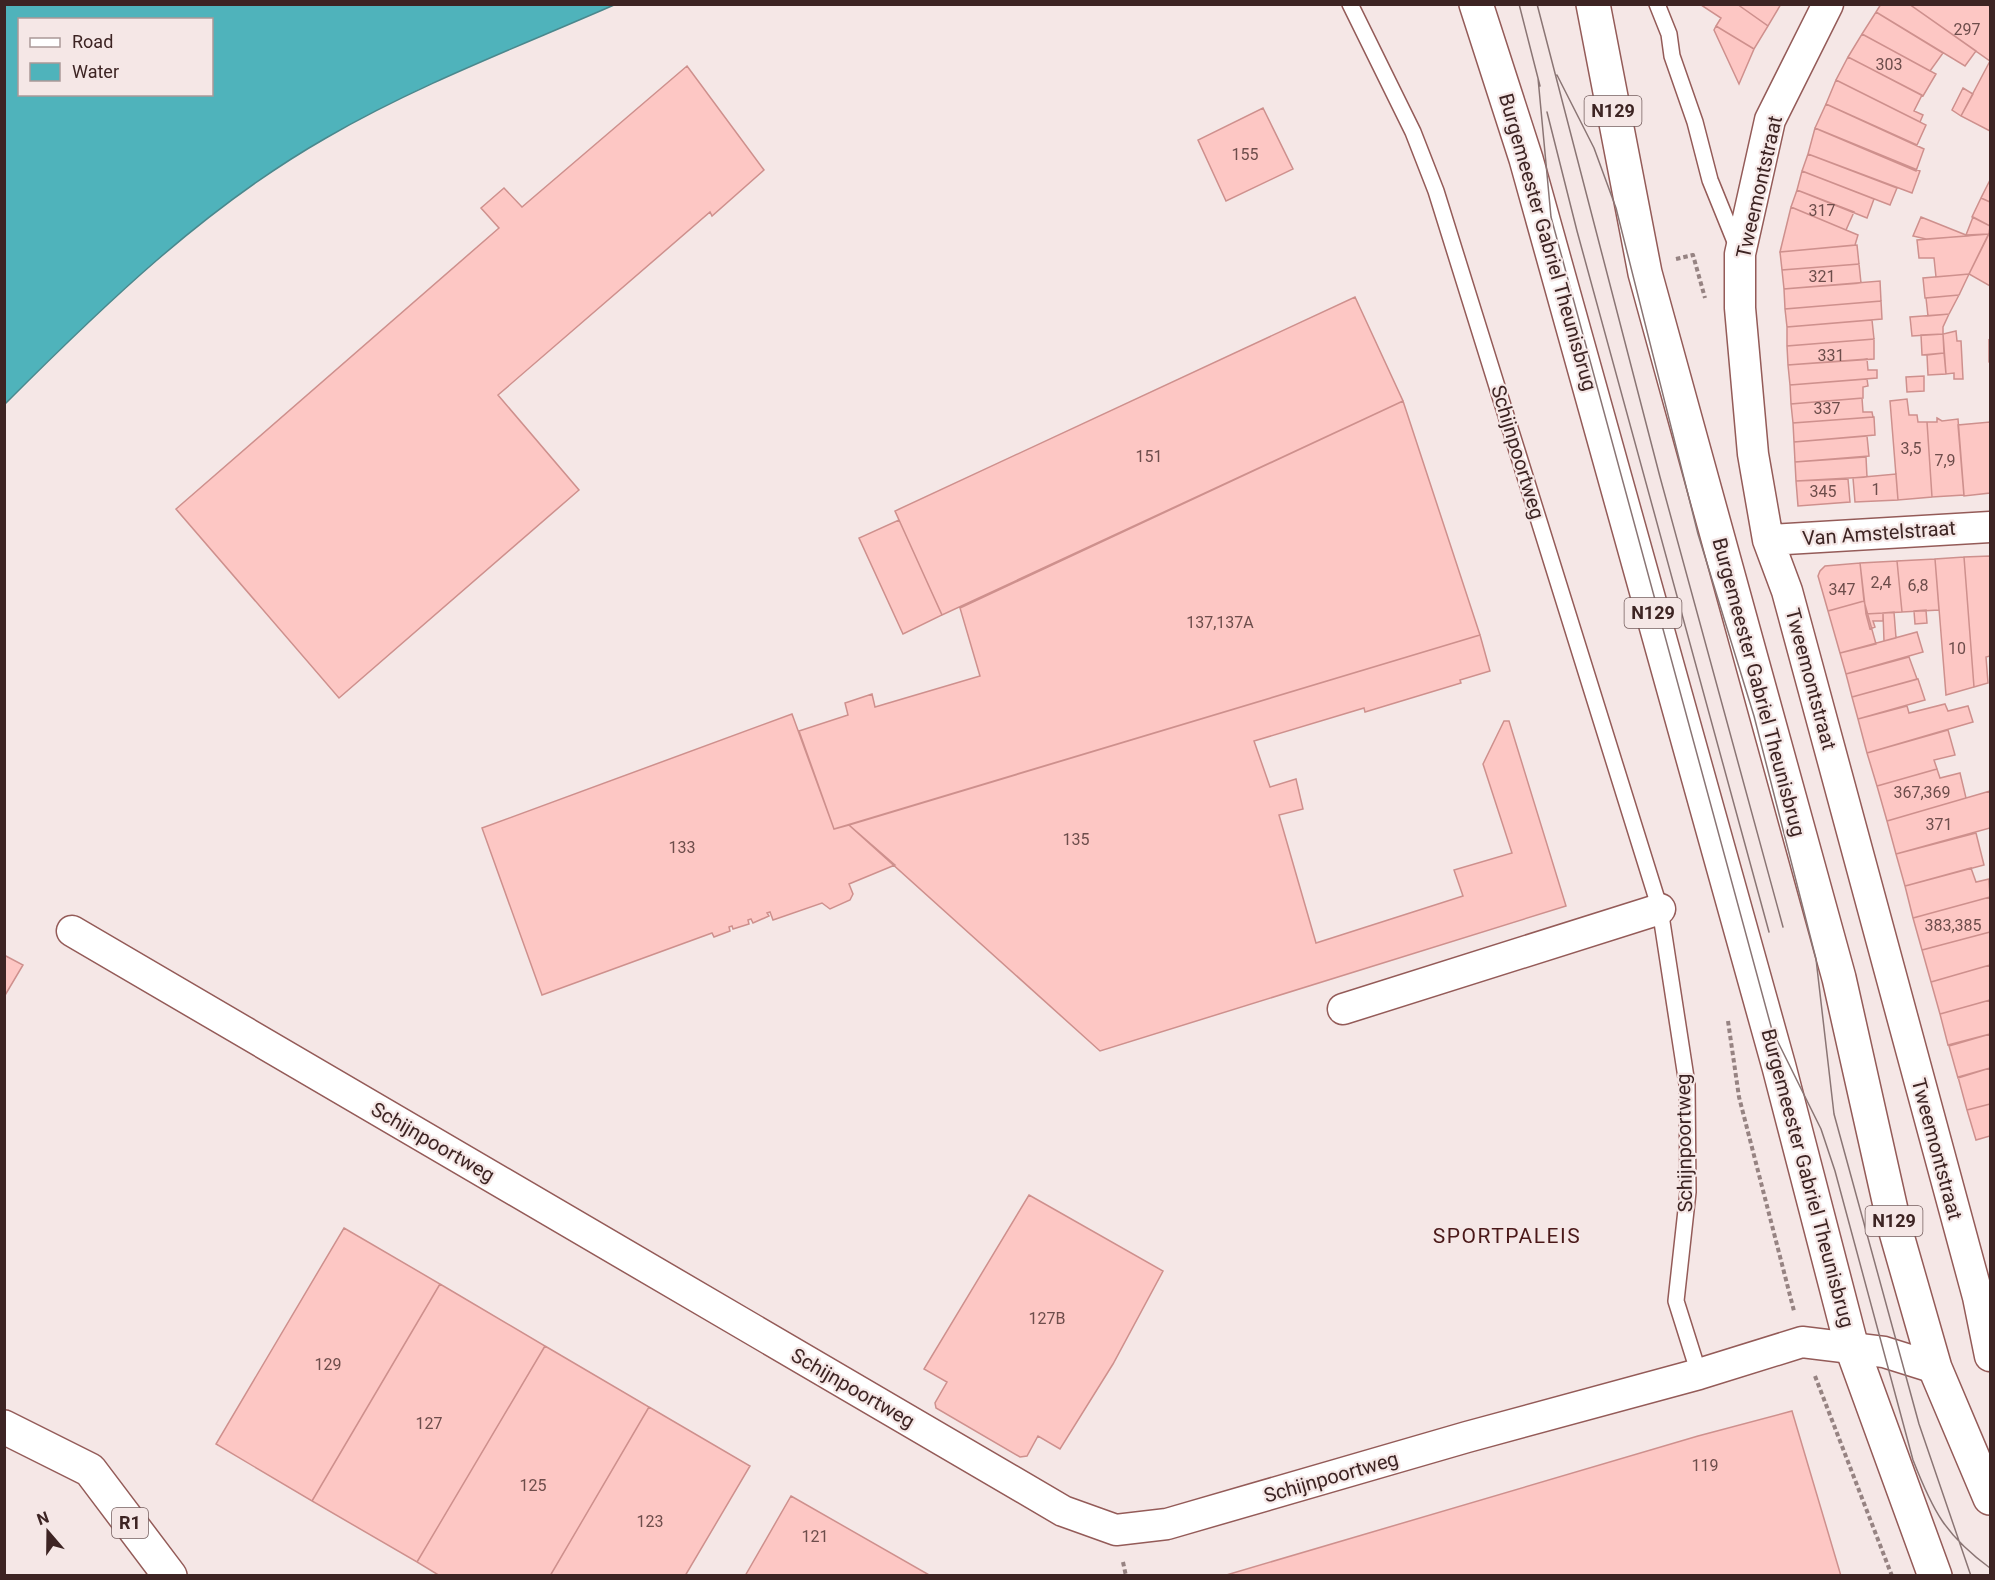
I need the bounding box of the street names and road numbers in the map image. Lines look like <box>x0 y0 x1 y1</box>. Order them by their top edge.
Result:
street label: Burgemeester Gabriel Theunisbrug <box>1494 90 1602 394</box>
road number: N129 <box>1584 96 1642 126</box>
street label: Tweemontstraat <box>1731 113 1787 261</box>
street label: Schijnpoortweg <box>1486 382 1550 522</box>
street label: Van Amstelstraat <box>1802 516 1956 550</box>
street label: Burgemeester Gabriel Theunisbrug <box>1708 535 1810 839</box>
road number: N129 <box>1624 598 1682 628</box>
street label: Tweemontstraat <box>1781 606 1841 752</box>
street label: Burgemeester Gabriel Theunisbrug <box>1757 1026 1859 1330</box>
street label: Schijnpoortweg <box>1671 1073 1697 1213</box>
street label: Tweemontstraat <box>1907 1076 1967 1222</box>
street label: Schijnpoortweg <box>367 1097 499 1187</box>
road number: N129 <box>1866 1206 1922 1236</box>
street label: Schijnpoortweg <box>787 1343 919 1433</box>
street label: Schijnpoortweg <box>1261 1446 1401 1508</box>
road number: R1 <box>112 1508 148 1538</box>

